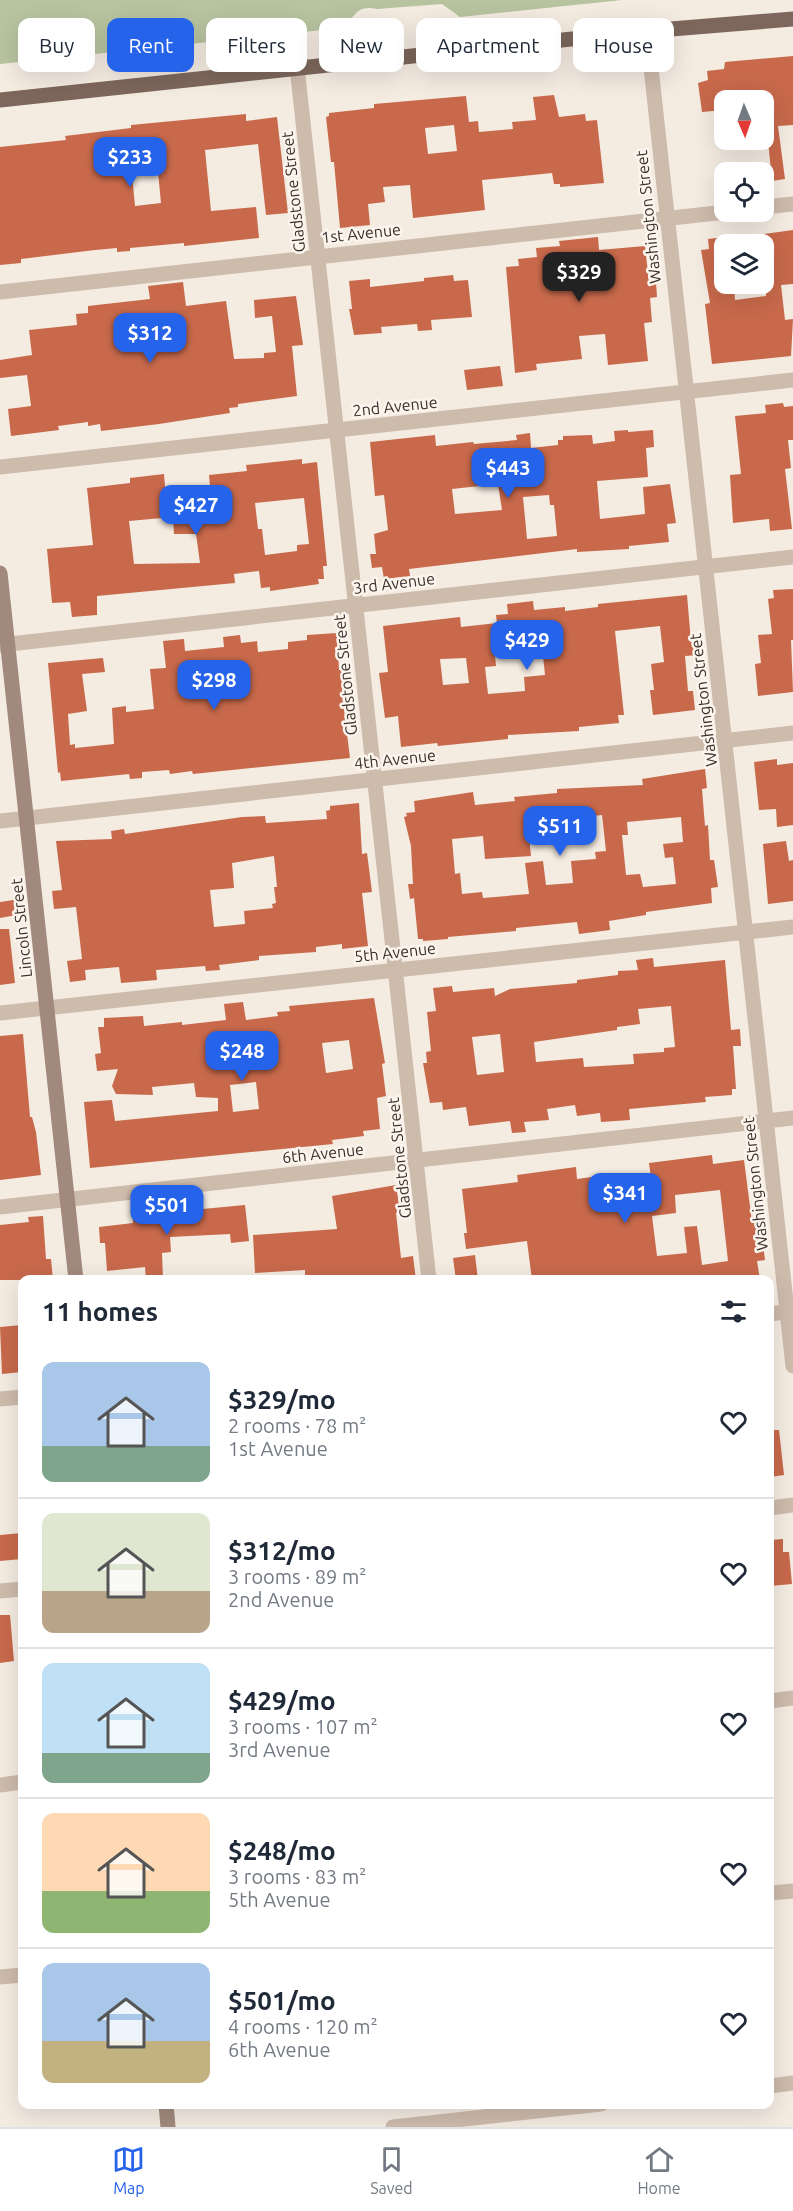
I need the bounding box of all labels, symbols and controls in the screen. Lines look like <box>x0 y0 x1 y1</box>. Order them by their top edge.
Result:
chip: Buy <box>18 18 95 72</box>
chip: Rent <box>107 18 194 72</box>
chip: Filters <box>206 18 307 72</box>
chip: New <box>319 18 404 72</box>
chip: Apartment <box>416 18 561 72</box>
chip: House <box>573 18 674 72</box>
north arrow <box>714 90 774 150</box>
map controls <box>714 90 774 294</box>
street label: Gladstone Street <box>278 130 308 253</box>
pin: $233 <box>94 137 166 188</box>
text: $233 <box>107 145 153 168</box>
street label: Washington Street <box>632 149 664 285</box>
button: locate <box>714 162 774 222</box>
street label: 1st Avenue <box>320 220 402 246</box>
button: layers <box>714 234 774 294</box>
pin: $329 <box>543 252 615 303</box>
text: $329 <box>556 260 602 283</box>
pin: $312 <box>114 313 186 364</box>
text: $312 <box>127 321 173 344</box>
street label: 2nd Avenue <box>352 393 438 419</box>
pin: $443 <box>472 448 544 499</box>
text: $443 <box>485 456 531 479</box>
pin: $427 <box>160 485 232 536</box>
text: $427 <box>173 493 219 516</box>
street label: 3rd Avenue <box>352 569 436 597</box>
street label: Gladstone Street <box>330 613 360 736</box>
pin: $429 <box>491 620 563 671</box>
text: $429 <box>504 628 550 651</box>
street label: Washington Street <box>686 632 720 768</box>
pin: $298 <box>178 660 250 711</box>
text: $298 <box>191 668 237 691</box>
street label: 4th Avenue <box>353 746 437 772</box>
pin: $511 <box>524 806 596 857</box>
text: $511 <box>537 814 583 837</box>
street label: Lincoln Street <box>7 877 35 978</box>
street label: 5th Avenue <box>353 939 437 965</box>
pin: $248 <box>206 1031 278 1082</box>
text: $248 <box>219 1039 265 1062</box>
street label: Gladstone Street <box>384 1096 414 1219</box>
street label: Washington Street <box>739 1116 771 1252</box>
street label: 6th Avenue <box>281 1140 365 1166</box>
pin: $341 <box>589 1173 661 1224</box>
text: $341 <box>602 1181 648 1204</box>
pin: $501 <box>131 1185 203 1236</box>
text: $501 <box>144 1193 190 1216</box>
icon: filters <box>717 1295 750 1328</box>
text: 11 homes <box>42 1297 158 1326</box>
text: $329/mo <box>228 1385 336 1414</box>
icon: home <box>90 1386 162 1458</box>
icon: heart <box>717 1406 750 1439</box>
text: 2 rooms · 78 m² <box>228 1414 366 1437</box>
text: 1st Avenue <box>228 1437 328 1460</box>
text: $312/mo <box>228 1536 336 1565</box>
icon: home <box>90 1537 162 1609</box>
icon: heart <box>717 1557 750 1590</box>
text: 3 rooms · 89 m² <box>228 1565 366 1588</box>
text: 2nd Avenue <box>228 1588 334 1611</box>
text: $429/mo <box>228 1686 336 1715</box>
icon: home <box>90 1687 162 1759</box>
icon: heart <box>717 1707 750 1740</box>
text: 3 rooms · 107 m² <box>228 1715 378 1738</box>
text: 3rd Avenue <box>228 1738 331 1761</box>
text: $248/mo <box>228 1836 336 1865</box>
icon: home <box>90 1837 162 1909</box>
icon: heart <box>717 1857 750 1890</box>
text: 3 rooms · 83 m² <box>228 1865 366 1888</box>
text: 5th Avenue <box>228 1888 331 1911</box>
text: $501/mo <box>228 1986 336 2015</box>
icon: home <box>90 1987 162 2059</box>
icon: heart <box>717 2007 750 2040</box>
text: 4 rooms · 120 m² <box>228 2015 378 2038</box>
text: 6th Avenue <box>228 2038 331 2061</box>
tab: Map <box>112 2143 145 2197</box>
tab: Saved <box>370 2143 413 2197</box>
tab: Home <box>637 2143 681 2197</box>

